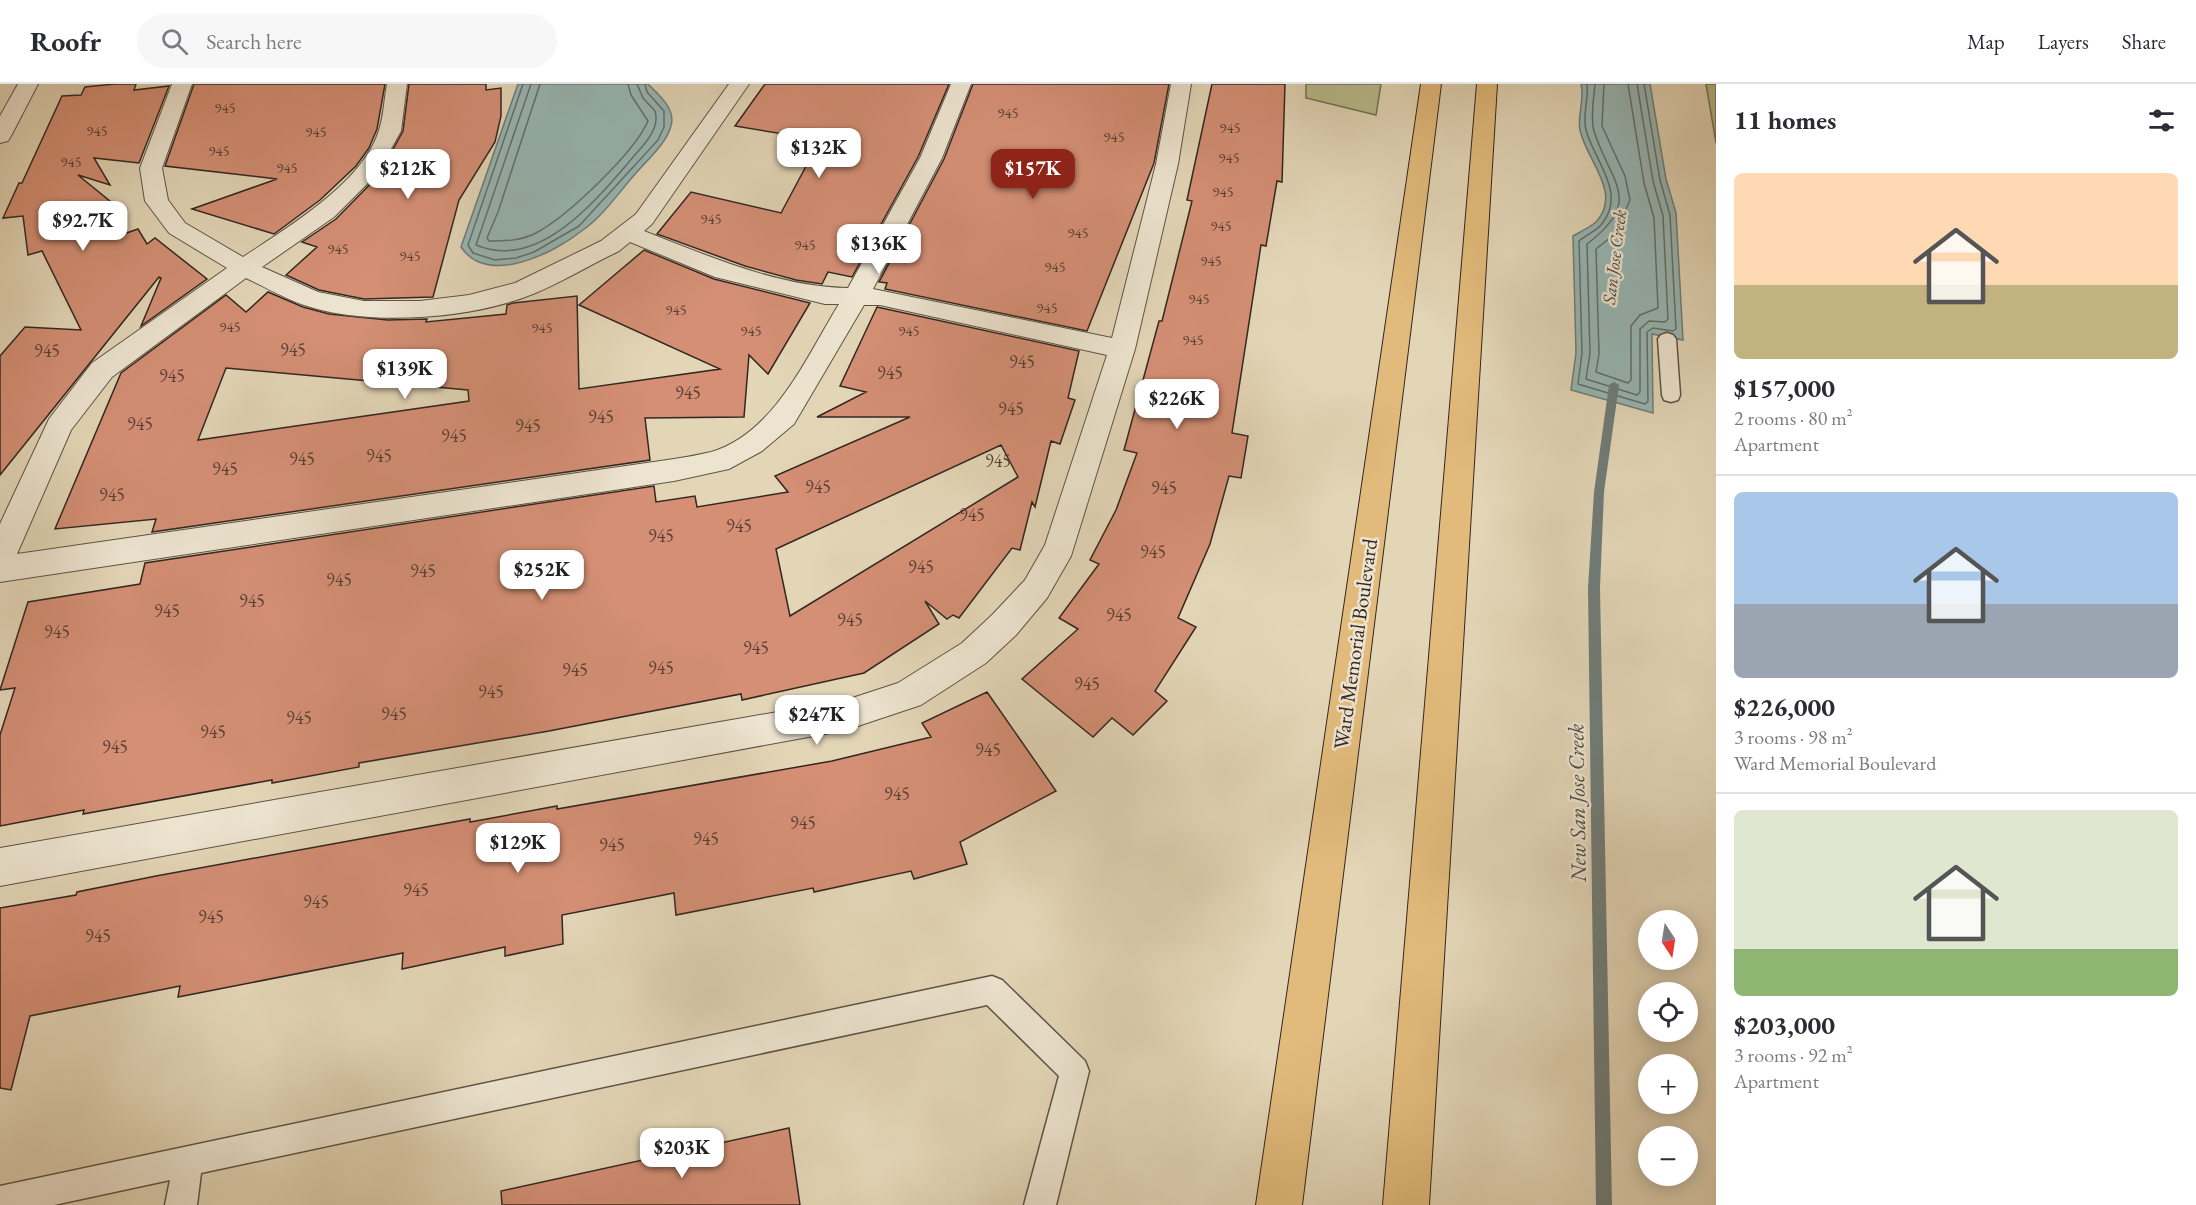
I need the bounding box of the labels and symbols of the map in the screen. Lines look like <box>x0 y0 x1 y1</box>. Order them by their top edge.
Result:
house number: 945 <box>214 98 236 117</box>
house number: 945 <box>997 103 1019 122</box>
house number: 945 <box>1219 118 1241 137</box>
house number: 945 <box>86 121 108 140</box>
house number: 945 <box>305 122 327 141</box>
house number: 945 <box>1103 127 1125 146</box>
pin: $132K <box>777 128 861 179</box>
house number: 945 <box>208 141 230 160</box>
house number: 945 <box>1218 148 1240 167</box>
pin: $212K <box>366 149 450 200</box>
pin: $157K <box>991 149 1075 200</box>
house number: 945 <box>60 152 82 171</box>
house number: 945 <box>276 158 298 177</box>
house number: 945 <box>1212 182 1234 201</box>
pin: $92.7K <box>34 201 132 252</box>
water label: San Jose Creek <box>1597 208 1631 307</box>
house number: 945 <box>700 209 722 228</box>
house number: 945 <box>1210 216 1232 235</box>
house number: 945 <box>1067 223 1089 242</box>
pin: $136K <box>837 224 921 275</box>
house number: 945 <box>794 235 816 254</box>
house number: 945 <box>327 239 349 258</box>
house number: 945 <box>399 246 421 265</box>
house number: 945 <box>1200 251 1222 270</box>
house number: 945 <box>1044 257 1066 276</box>
house number: 945 <box>1188 289 1210 308</box>
house number: 945 <box>1036 298 1058 317</box>
house number: 945 <box>665 300 687 319</box>
house number: 945 <box>219 317 241 336</box>
house number: 945 <box>531 318 553 337</box>
house number: 945 <box>740 321 762 340</box>
house number: 945 <box>898 321 920 340</box>
house number: 945 <box>1182 330 1204 349</box>
house number: 945 <box>280 338 306 361</box>
house number: 945 <box>34 339 60 362</box>
pin: $139K <box>363 349 447 400</box>
house number: 945 <box>1009 350 1035 373</box>
house number: 945 <box>877 361 903 384</box>
house number: 945 <box>159 364 185 387</box>
pin: $226K <box>1135 379 1219 430</box>
house number: 945 <box>675 381 701 404</box>
house number: 945 <box>998 397 1024 420</box>
house number: 945 <box>588 405 614 428</box>
house number: 945 <box>127 412 153 435</box>
house number: 945 <box>515 414 541 437</box>
house number: 945 <box>441 424 467 447</box>
house number: 945 <box>366 444 392 467</box>
house number: 945 <box>289 447 315 470</box>
house number: 945 <box>985 449 1011 472</box>
house number: 945 <box>212 457 238 480</box>
house number: 945 <box>805 475 831 498</box>
house number: 945 <box>1151 476 1177 499</box>
house number: 945 <box>99 483 125 506</box>
house number: 945 <box>959 503 985 526</box>
house number: 945 <box>726 514 752 537</box>
house number: 945 <box>648 524 674 547</box>
street label: Ward Memorial Boulevard <box>1327 537 1383 751</box>
house number: 945 <box>1140 540 1166 563</box>
pin: $252K <box>500 550 584 601</box>
house number: 945 <box>908 555 934 578</box>
house number: 945 <box>410 559 436 582</box>
house number: 945 <box>326 568 352 591</box>
house number: 945 <box>239 589 265 612</box>
house number: 945 <box>154 599 180 622</box>
house number: 945 <box>1106 603 1132 626</box>
house number: 945 <box>837 608 863 631</box>
house number: 945 <box>44 620 70 643</box>
house number: 945 <box>743 636 769 659</box>
house number: 945 <box>648 656 674 679</box>
house number: 945 <box>562 658 588 681</box>
house number: 945 <box>1074 672 1100 695</box>
house number: 945 <box>478 680 504 703</box>
pin: $247K <box>775 695 859 746</box>
house number: 945 <box>381 702 407 725</box>
house number: 945 <box>286 706 312 729</box>
house number: 945 <box>200 720 226 743</box>
water label: New San Jose Creek <box>1561 723 1593 884</box>
house number: 945 <box>102 735 128 758</box>
house number: 945 <box>975 738 1001 761</box>
house number: 945 <box>884 782 910 805</box>
house number: 945 <box>790 811 816 834</box>
pin: $129K <box>476 823 560 874</box>
house number: 945 <box>693 827 719 850</box>
house number: 945 <box>599 833 625 856</box>
house number: 945 <box>403 878 429 901</box>
house number: 945 <box>303 890 329 913</box>
house number: 945 <box>198 905 224 928</box>
north arrow <box>1638 910 1698 970</box>
house number: 945 <box>85 924 111 947</box>
pin: $203K <box>640 1128 724 1179</box>

